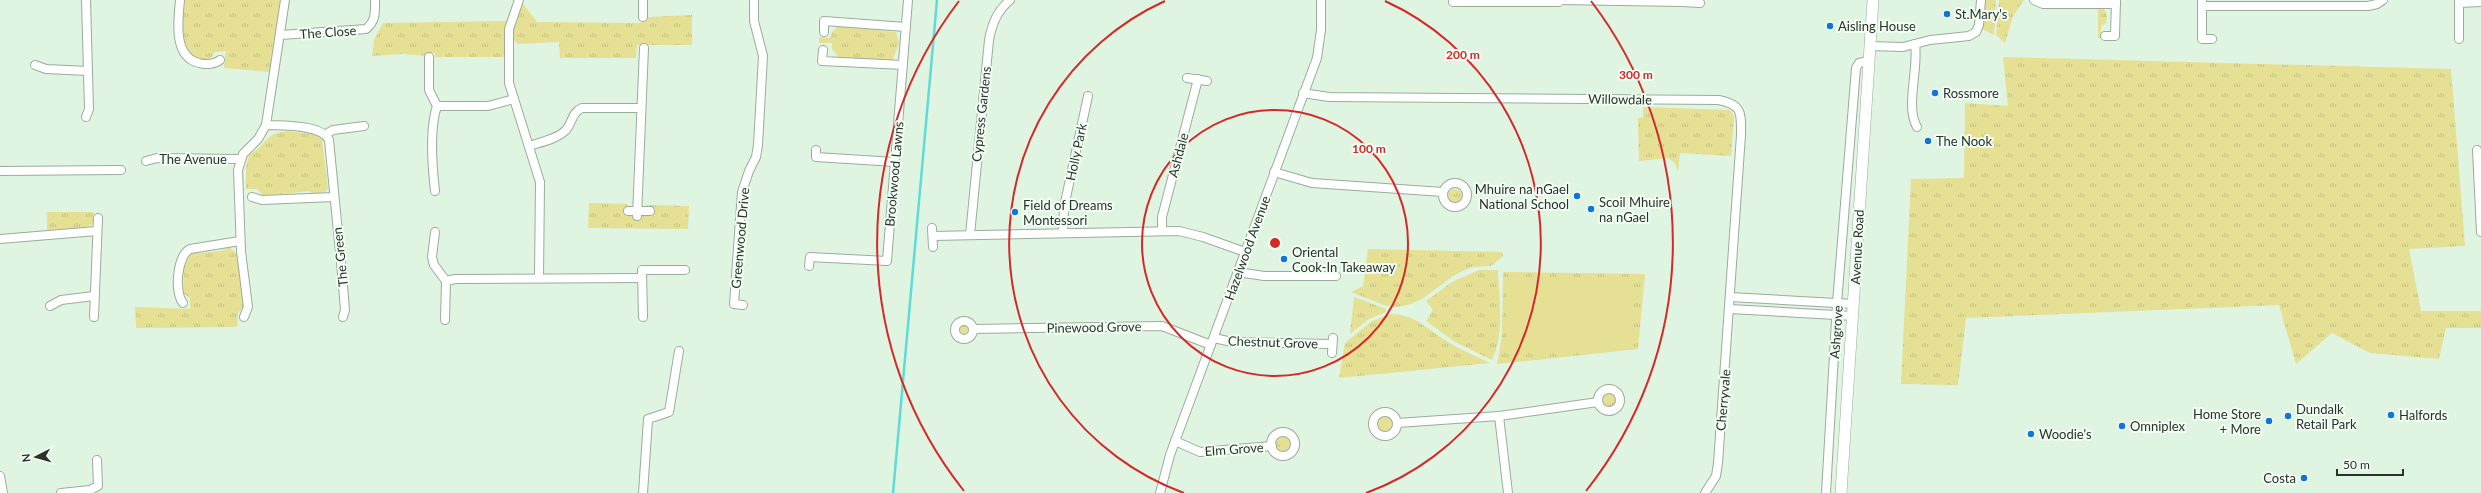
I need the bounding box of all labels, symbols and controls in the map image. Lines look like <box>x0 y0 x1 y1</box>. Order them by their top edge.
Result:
place label: St.Mary's <box>1955 6 2008 22</box>
marker: St.Mary's <box>1942 9 1952 19</box>
place label: Aisling House <box>1838 18 1916 34</box>
marker: Aisling House <box>1825 21 1835 31</box>
street label: The Close <box>299 22 357 42</box>
text: 200 m <box>1446 47 1480 62</box>
street label: Cypress Gardens <box>968 65 994 162</box>
text: 300 m <box>1619 67 1653 82</box>
place label: Rossmore <box>1943 85 1999 101</box>
marker: Rossmore <box>1930 88 1940 98</box>
street label: Willowdale <box>1588 90 1652 108</box>
street label: Brookwood Lawns <box>881 120 907 227</box>
street label: Holly Park <box>1062 121 1090 182</box>
street label: Ashdale <box>1164 131 1192 179</box>
place label: The Nook <box>1936 133 1992 149</box>
marker: The Nook <box>1923 136 1933 146</box>
text: 100 m <box>1352 141 1386 156</box>
street label: The Avenue <box>159 151 227 167</box>
place label: Mhuire na nGael National School <box>1475 181 1569 212</box>
street label: Greenwood Drive <box>728 187 752 289</box>
marker: Mhuire na nGael National School <box>1572 191 1582 201</box>
street label: Hazelwood Avenue <box>1221 193 1273 302</box>
place label: Scoil Mhuire na nGael <box>1599 194 1670 225</box>
place label: Field of Dreams Montessori <box>1023 197 1113 228</box>
marker: Scoil Mhuire na nGael <box>1586 204 1596 214</box>
marker: Field of Dreams Montessori <box>1010 207 1020 217</box>
street label: Avenue Road <box>1847 209 1867 285</box>
street label: The Green <box>329 226 351 288</box>
centre of rings <box>1268 236 1282 250</box>
place label: Oriental Cook-In Takeaway <box>1292 244 1396 275</box>
marker: Oriental Cook-In Takeaway <box>1279 254 1289 264</box>
street label: Ashgrove <box>1826 305 1846 359</box>
street label: Pinewood Grove <box>1046 318 1142 336</box>
street label: Chestnut Grove <box>1228 332 1318 352</box>
street label: Cherryvale <box>1712 368 1734 432</box>
place label: Dundalk Retail Park <box>2296 401 2357 432</box>
place label: Home Store + More <box>2193 406 2261 437</box>
place label: Halfords <box>2399 407 2448 423</box>
marker: Halfords <box>2386 410 2396 420</box>
marker: Dundalk Retail Park <box>2283 411 2293 421</box>
marker: Home Store + More <box>2264 416 2274 426</box>
place label: Omniplex <box>2130 418 2185 434</box>
marker: Omniplex <box>2117 421 2127 431</box>
place label: Woodie's <box>2039 426 2092 442</box>
marker: Woodie's <box>2026 429 2036 439</box>
north arrow <box>16 437 56 477</box>
street label: Elm Grove <box>1204 439 1264 459</box>
scale bar <box>2337 451 2403 477</box>
text: N <box>19 453 32 463</box>
text: 50 m <box>2343 457 2370 472</box>
place label: Costa <box>2263 470 2296 486</box>
marker: Costa <box>2299 473 2309 483</box>

